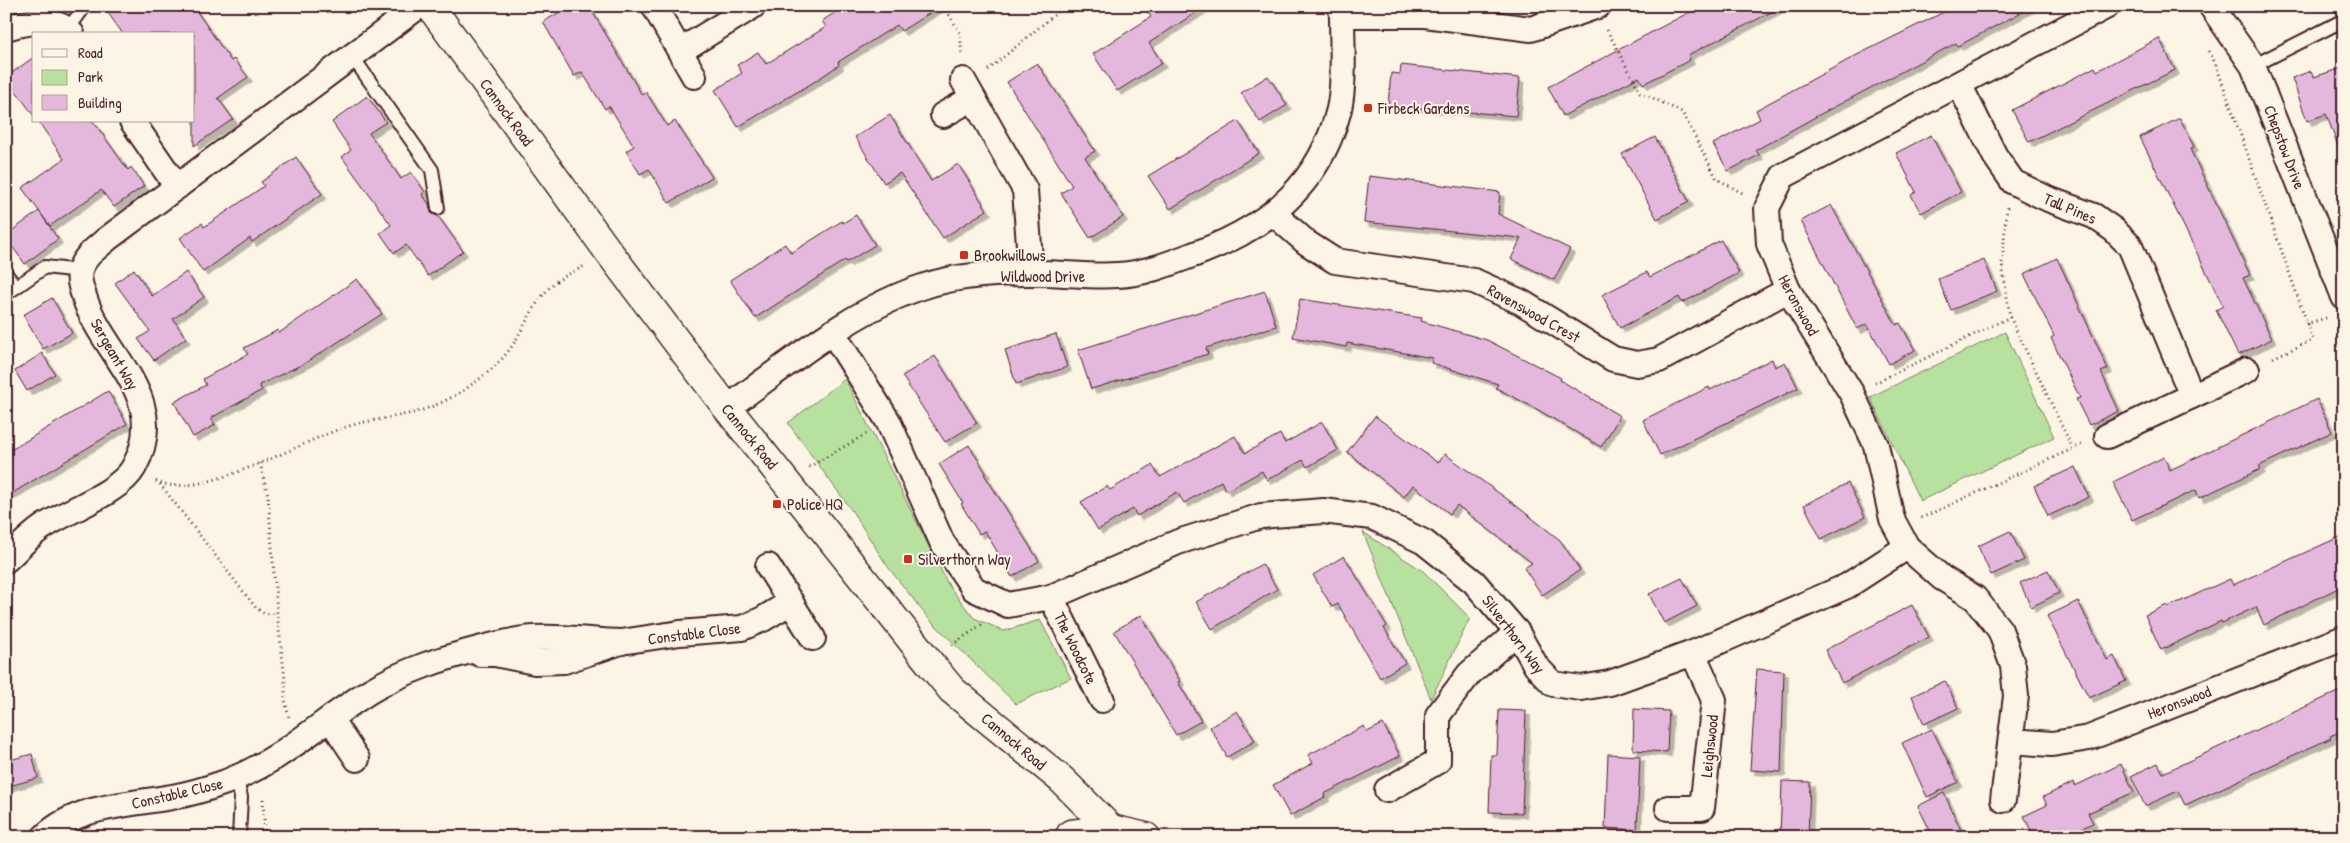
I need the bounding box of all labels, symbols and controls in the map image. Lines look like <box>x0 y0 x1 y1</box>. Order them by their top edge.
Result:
legend <box>32 32 195 122</box>
text: Road <box>78 42 103 63</box>
text: Park <box>78 66 103 87</box>
street label: Cannock Road <box>475 74 539 150</box>
text: Building <box>78 92 122 113</box>
place label: Firbeck Gardens <box>1377 97 1469 119</box>
marker: Firbeck Gardens <box>1362 102 1374 114</box>
street label: Chepstow Drive <box>2259 102 2311 193</box>
street label: Tall Pines <box>2040 187 2100 229</box>
place label: Brookwillows <box>974 244 1046 266</box>
marker: Brookwillows <box>958 249 970 261</box>
street label: Wildwood Drive <box>1001 265 1086 287</box>
street label: Heronswood <box>1773 271 1825 339</box>
street label: Ravenswood Crest <box>1484 278 1585 348</box>
street label: Sergeant Way <box>86 314 144 394</box>
street label: Cannock Road <box>717 398 783 474</box>
place label: Police HQ <box>787 493 843 515</box>
marker: Police HQ <box>771 498 783 510</box>
place label: Silverthorn Way <box>918 548 1011 570</box>
marker: Silverthorn Way <box>902 553 914 565</box>
street label: Silverthorn Way <box>1477 590 1551 678</box>
street label: The Woodcote <box>1049 608 1103 688</box>
street label: Constable Close <box>646 616 742 650</box>
street label: Heronswood <box>2144 680 2214 724</box>
street label: Cannock Road <box>977 707 1051 775</box>
street label: Leighswood <box>1695 714 1723 778</box>
street label: Constable Close <box>129 772 226 814</box>

